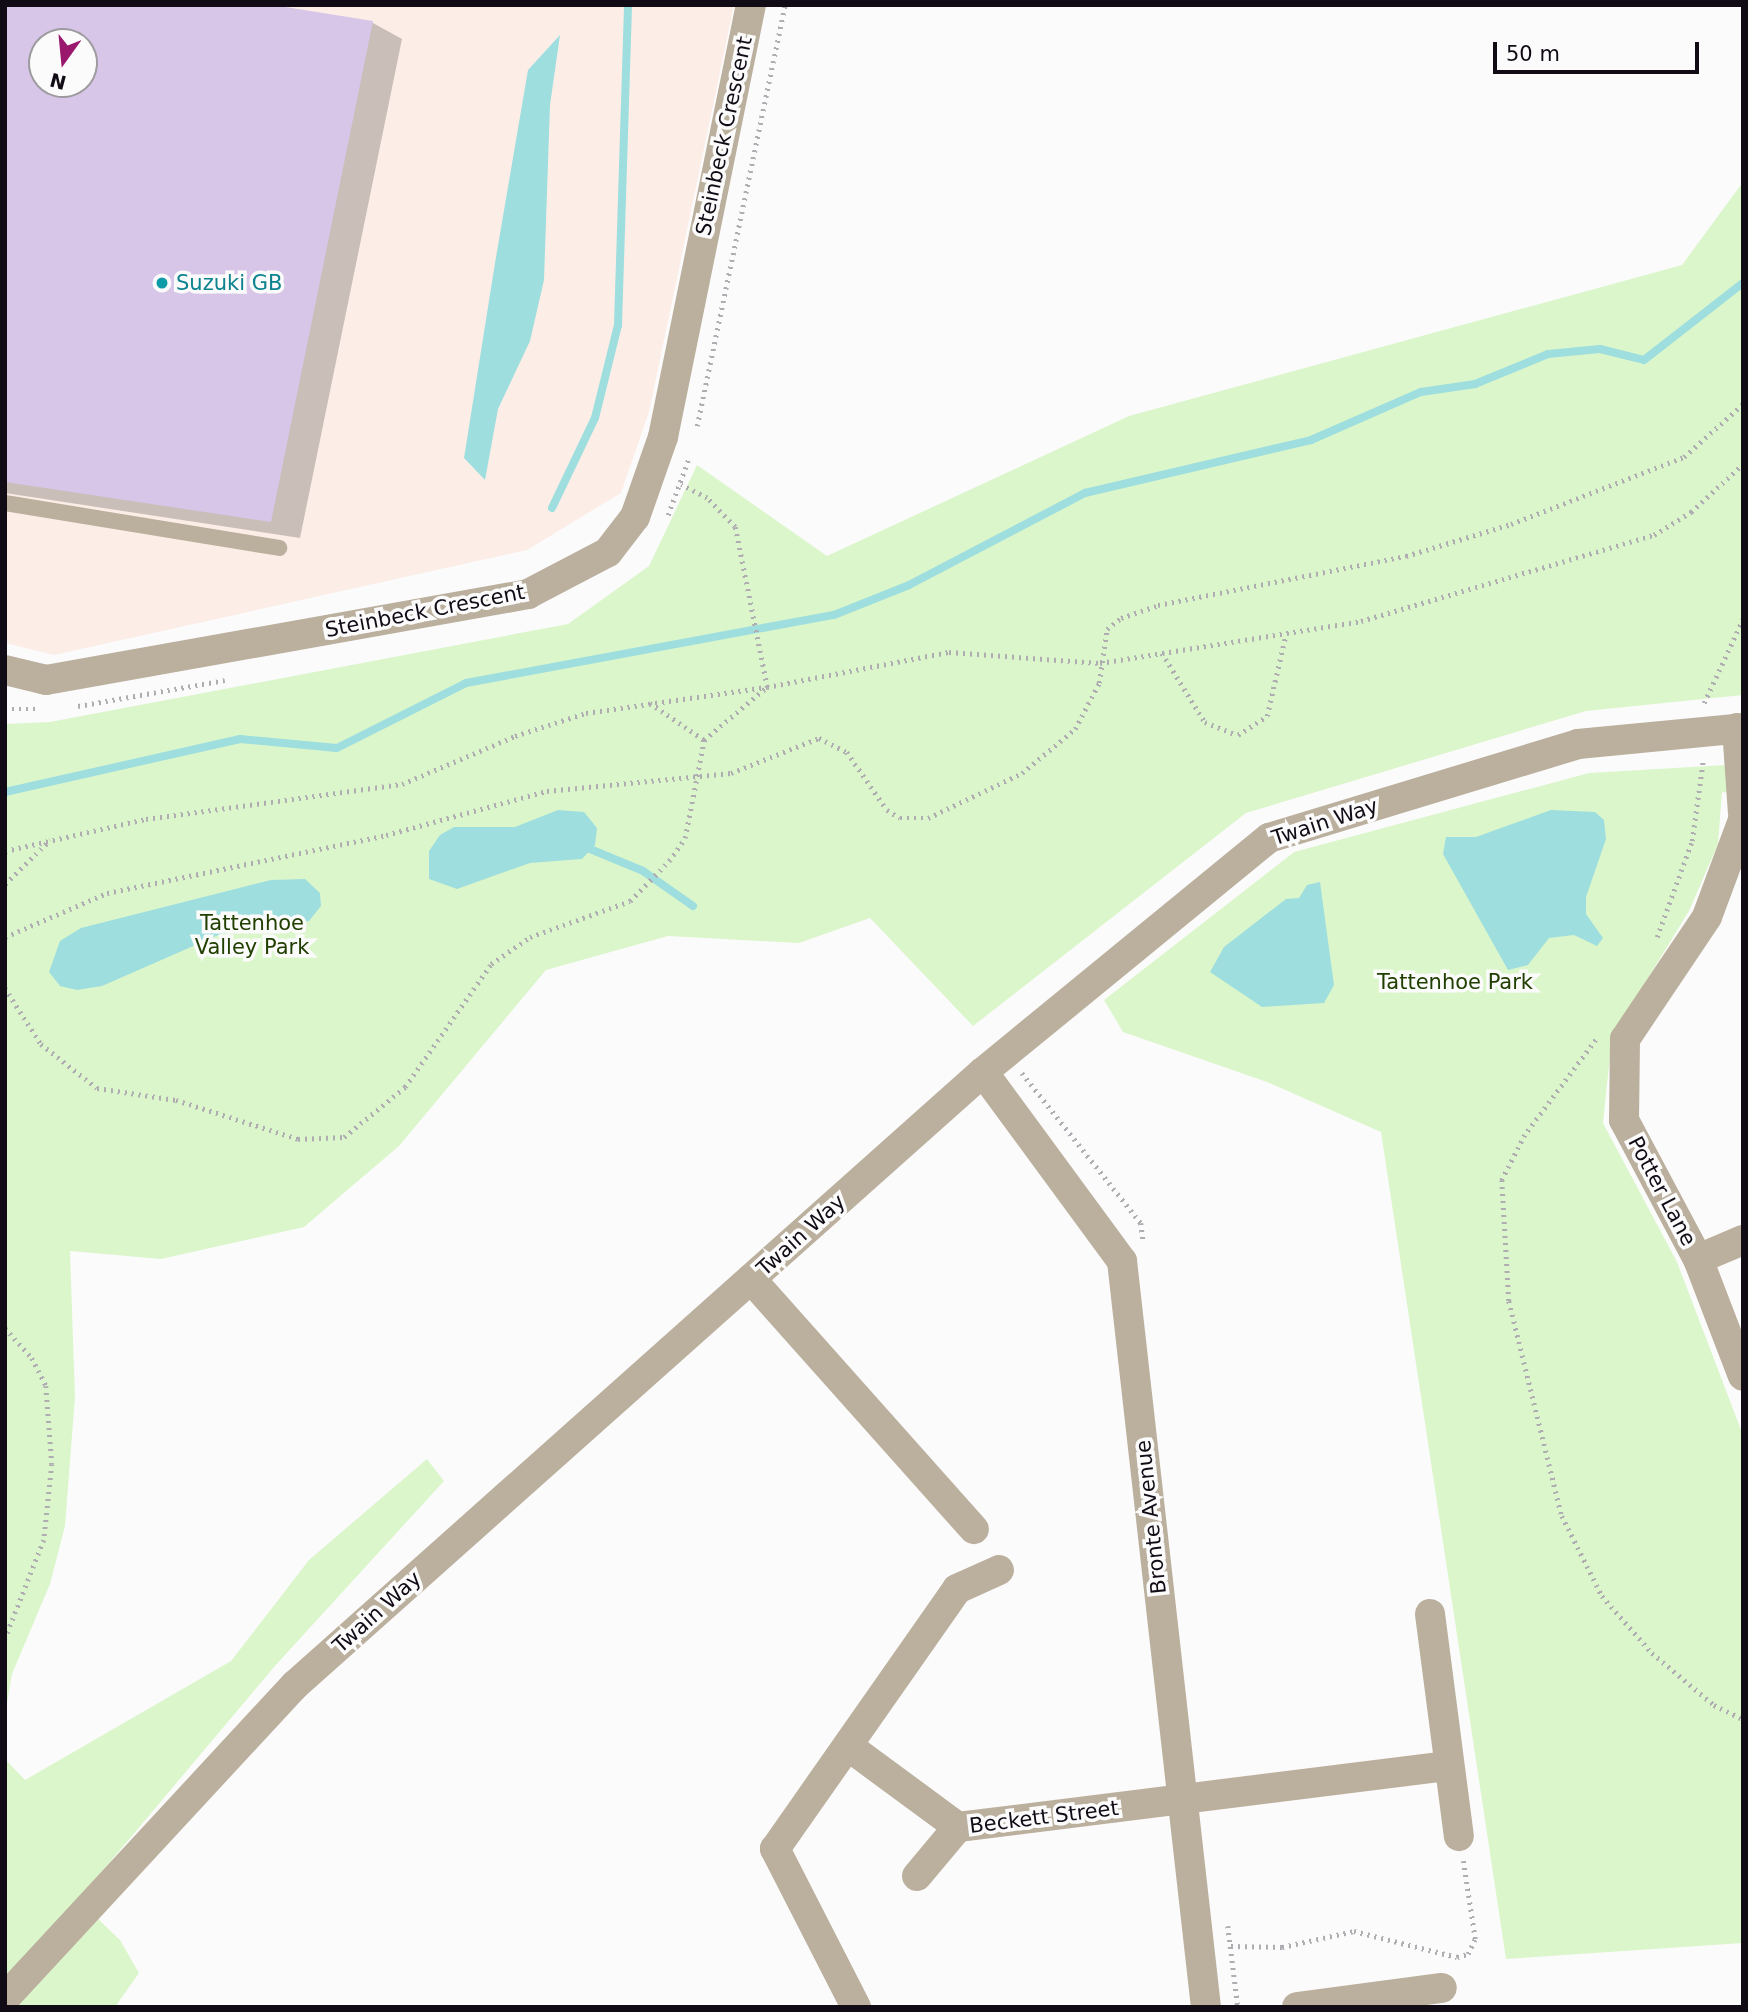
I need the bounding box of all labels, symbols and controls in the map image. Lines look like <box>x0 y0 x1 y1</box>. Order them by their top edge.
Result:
north arrow <box>28 28 98 98</box>
scale bar <box>1496 28 1702 72</box>
street label: Steinbeck Crescent <box>691 34 757 238</box>
text: 50 m <box>1506 42 1560 66</box>
text: N <box>48 69 69 94</box>
place label: Suzuki GB <box>176 270 282 296</box>
marker: Suzuki GB <box>154 275 170 291</box>
street label: Steinbeck Crescent <box>323 579 527 643</box>
street label: Twain Way <box>1269 793 1381 851</box>
park label: Tattenhoe Valley Park <box>195 910 309 960</box>
park label: Tattenhoe Park <box>1377 969 1533 995</box>
street label: Potter Lane <box>1623 1132 1701 1250</box>
street label: Twain Way <box>752 1189 850 1281</box>
street label: Bronte Avenue <box>1130 1439 1172 1595</box>
street label: Twain Way <box>328 1566 426 1658</box>
street label: Beckett Street <box>968 1795 1120 1839</box>

